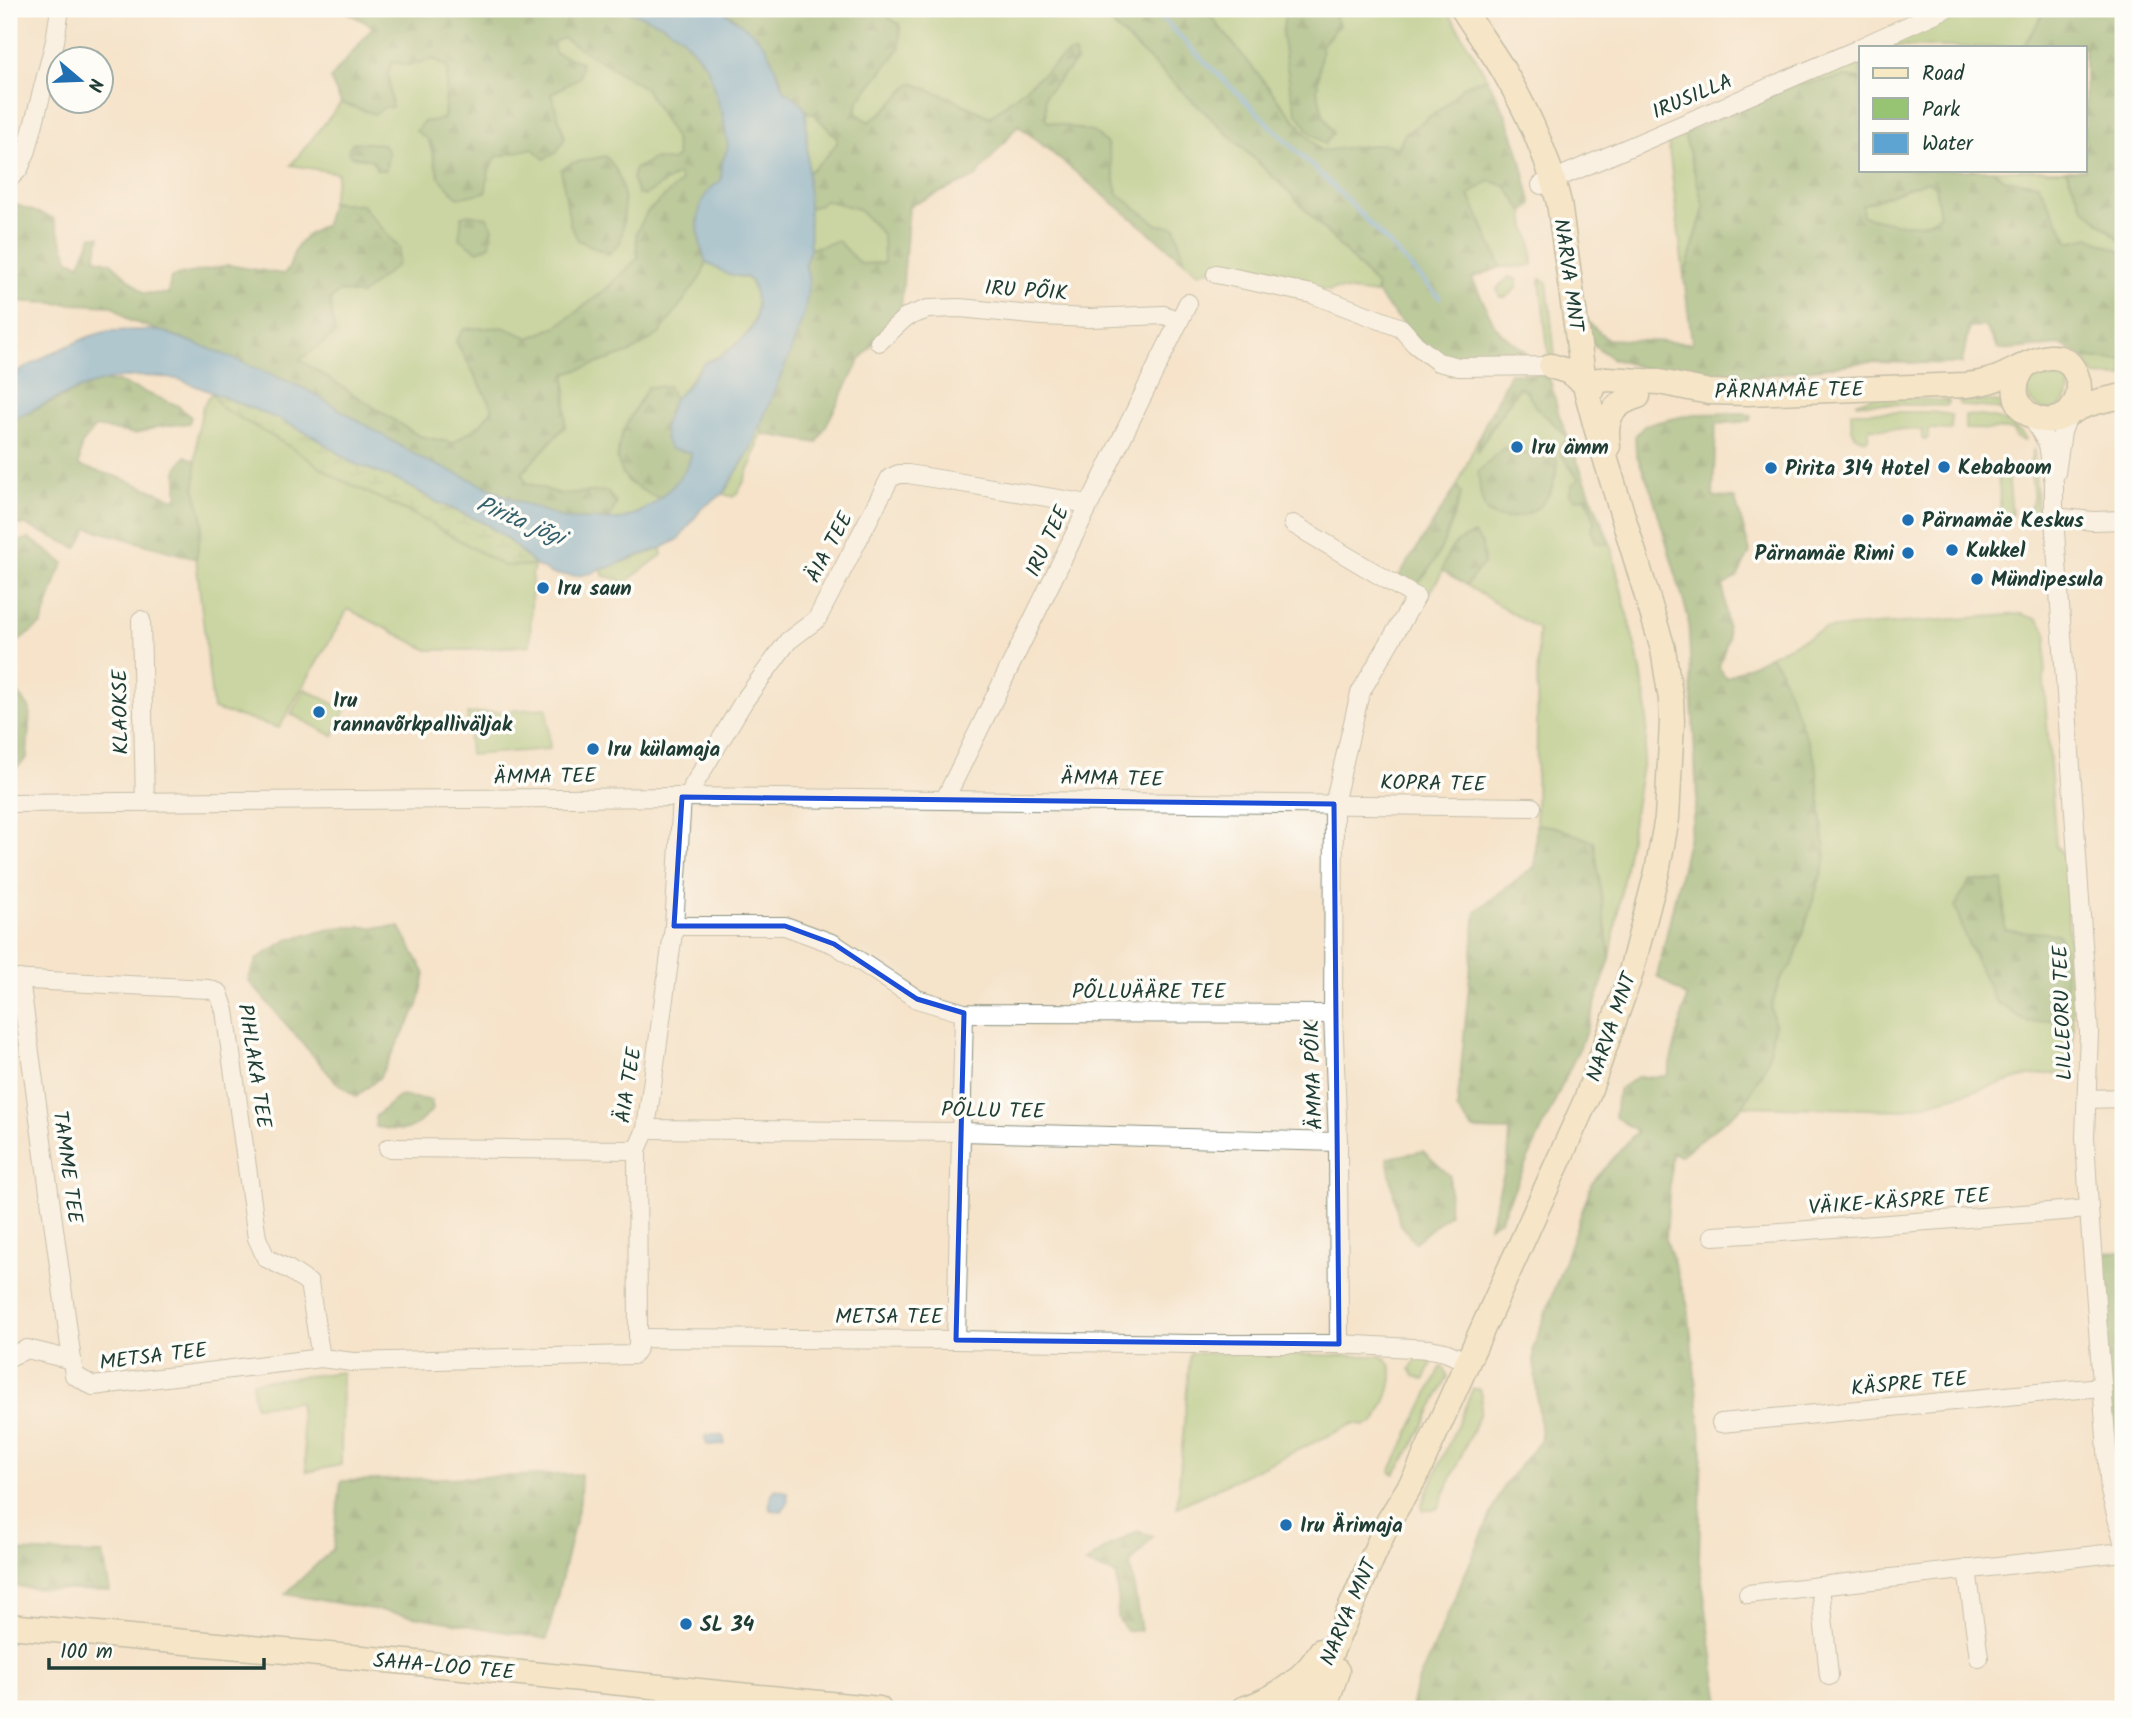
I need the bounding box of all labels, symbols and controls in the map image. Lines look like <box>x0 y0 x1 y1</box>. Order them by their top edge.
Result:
north arrow <box>46 46 116 116</box>
legend <box>1859 46 2086 172</box>
text: Road <box>1922 58 1965 91</box>
street label: IRUSILLA <box>1647 66 1738 129</box>
text: N <box>78 74 110 95</box>
text: Park <box>1922 94 1960 127</box>
text: Water <box>1922 128 1974 161</box>
street label: NARVA MNT <box>1543 217 1592 336</box>
street label: IRU PÕIK <box>983 272 1069 311</box>
street label: PÄRNAMÄE TEE <box>1714 374 1865 409</box>
place label: Iru ämm <box>1531 432 1609 465</box>
marker: Iru ämm <box>1509 439 1525 455</box>
place label: Kebaboom <box>1958 452 2052 485</box>
place label: Pirita 314 Hotel <box>1785 453 1930 486</box>
marker: Kebaboom <box>1936 459 1952 475</box>
marker: Pirita 314 Hotel <box>1763 460 1779 476</box>
water label: Pirita jõgi <box>471 487 574 558</box>
street label: IRU TEE <box>1017 500 1080 583</box>
place label: Pärnamäe Keskus <box>1922 505 2084 538</box>
street label: ÄIA TEE <box>798 506 863 589</box>
marker: Pärnamäe Keskus <box>1900 512 1916 528</box>
place label: Kukkel <box>1966 535 2026 568</box>
place label: Pärnamäe Rimi <box>1754 538 1895 571</box>
marker: Kukkel <box>1944 542 1960 558</box>
marker: Pärnamäe Rimi <box>1900 545 1916 561</box>
place label: Mündipesula <box>1991 564 2103 597</box>
marker: Mündipesula <box>1969 571 1985 587</box>
place label: Iru saun <box>557 573 632 606</box>
marker: Iru saun <box>535 580 551 596</box>
street label: KLAOKSE <box>104 668 139 755</box>
place label: Iru rannavõrkpalliväljak <box>333 685 513 742</box>
marker: Iru rannavõrkpalliväljak <box>311 704 327 720</box>
place label: Iru külamaja <box>607 734 720 767</box>
marker: Iru külamaja <box>585 741 601 757</box>
street label: ÄMMA TEE <box>493 760 597 795</box>
street label: ÄMMA TEE <box>1060 762 1164 797</box>
street label: KOPRA TEE <box>1380 767 1487 802</box>
street label: LILLEORU TEE <box>2045 944 2082 1081</box>
street label: NARVA MNT <box>1578 967 1647 1087</box>
street label: PÕLLUÄÄRE TEE <box>1072 976 1227 1009</box>
street label: PIHLAKA TEE <box>227 1002 280 1132</box>
street label: ÄMMA PÕIK <box>1296 1019 1333 1131</box>
street label: ÄIA TEE <box>607 1044 652 1125</box>
street label: PÕLLU TEE <box>941 1094 1046 1129</box>
street label: TAMME TEE <box>42 1109 91 1226</box>
street label: VÄIKE-KÄSPRE TEE <box>1808 1180 1991 1225</box>
street label: METSA TEE <box>835 1301 944 1334</box>
street label: METSA TEE <box>97 1334 210 1380</box>
street label: KÄSPRE TEE <box>1850 1363 1969 1406</box>
place label: Iru Ärimaja <box>1300 1510 1403 1543</box>
marker: Iru Ärimaja <box>1278 1517 1294 1533</box>
street label: NARVA MNT <box>1312 1552 1387 1671</box>
place label: SL 34 <box>700 1609 755 1642</box>
marker: SL 34 <box>678 1616 694 1632</box>
scale bar <box>49 1627 264 1671</box>
text: 100 m <box>60 1636 113 1669</box>
street label: SAHA-LOO TEE <box>372 1645 517 1690</box>

